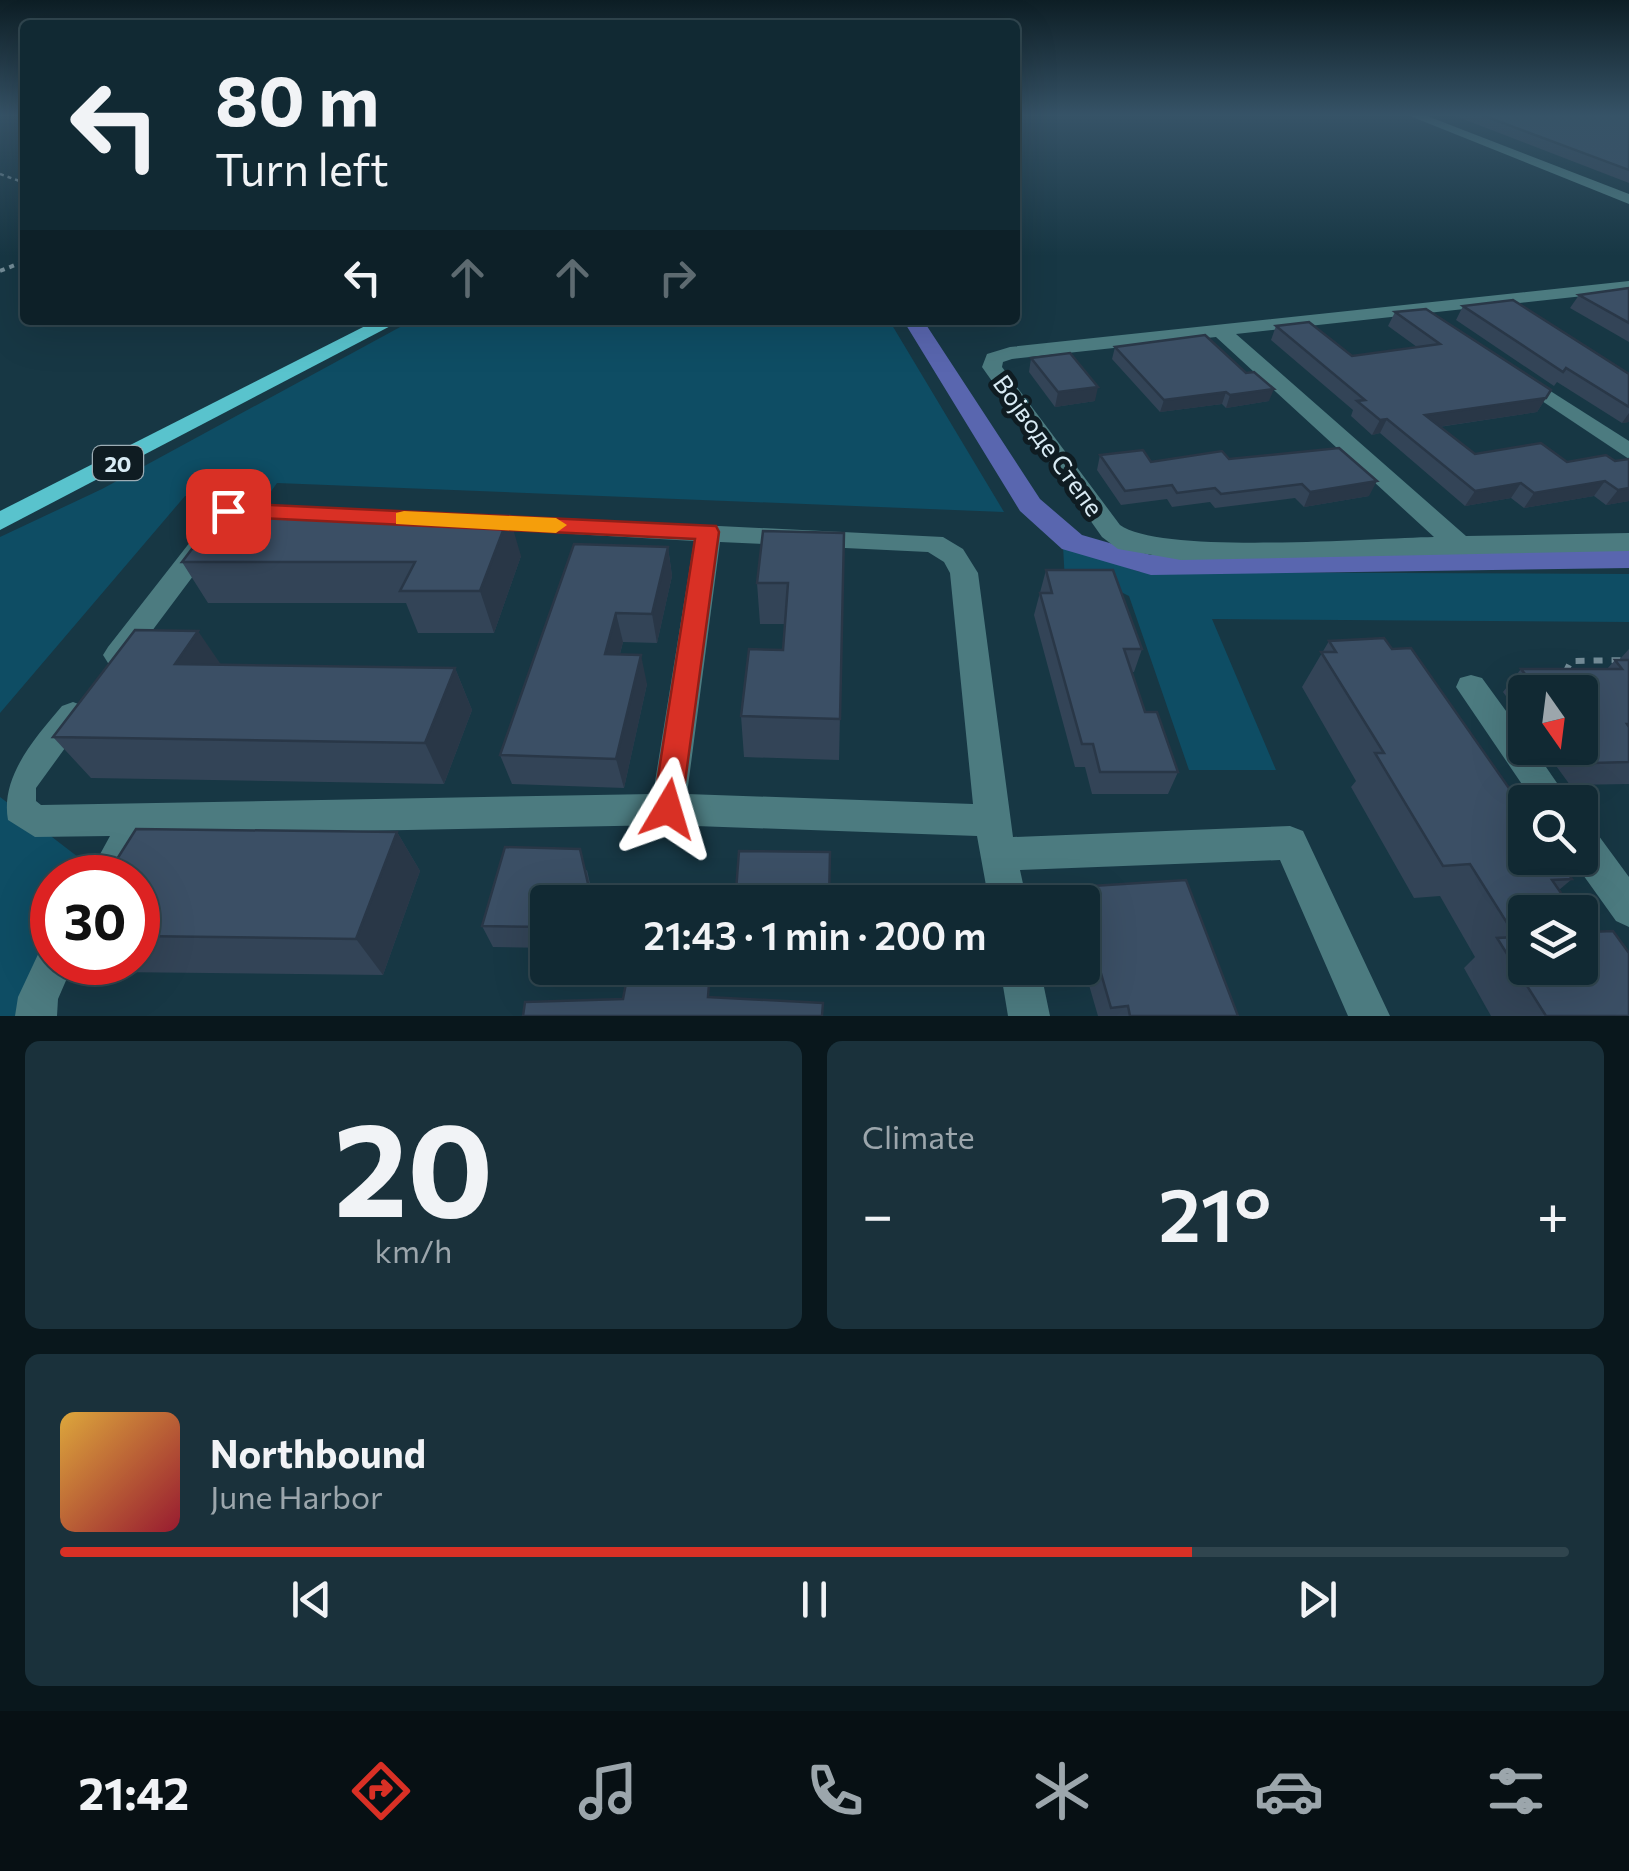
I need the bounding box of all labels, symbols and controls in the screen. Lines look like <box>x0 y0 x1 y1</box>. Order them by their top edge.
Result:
text: 80 m <box>215 55 379 140</box>
icon: left <box>50 60 180 190</box>
text: Turn left <box>215 140 389 195</box>
icon: left <box>335 250 390 305</box>
icon: ahead <box>440 250 495 305</box>
icon: ahead <box>545 250 600 305</box>
icon: right <box>650 250 705 305</box>
street label: Војводе Степе <box>988 369 1110 521</box>
road number: 20 <box>93 446 143 480</box>
pin <box>186 469 271 554</box>
icon: arrive <box>201 484 256 539</box>
north arrow <box>1508 675 1598 765</box>
map controls <box>1508 675 1598 985</box>
position arrow <box>616 757 720 861</box>
button: search <box>1508 785 1598 875</box>
speed limit sign: 30 <box>30 855 160 985</box>
button: layers <box>1508 895 1598 985</box>
text: 21:43 · 1 min · 200 m <box>644 911 986 958</box>
text: 20 <box>334 1085 493 1244</box>
text: Climate <box>862 1116 975 1156</box>
text: 21° <box>1158 1166 1271 1257</box>
text: − <box>862 1179 893 1246</box>
text: + <box>1537 1179 1569 1246</box>
text: km/h <box>375 1230 452 1270</box>
text: Northbound <box>210 1429 426 1476</box>
text: June Harbor <box>210 1476 383 1516</box>
icon: previous <box>284 1572 339 1627</box>
icon: pause <box>787 1572 842 1627</box>
icon: next <box>1290 1572 1345 1627</box>
icon: directions <box>346 1756 416 1826</box>
icon: music <box>573 1756 643 1826</box>
icon: phone <box>800 1756 870 1826</box>
icon: climate <box>1027 1756 1097 1826</box>
icon: car <box>1254 1756 1324 1826</box>
icon: filters <box>1481 1756 1551 1826</box>
text: 21:42 <box>78 1764 189 1819</box>

